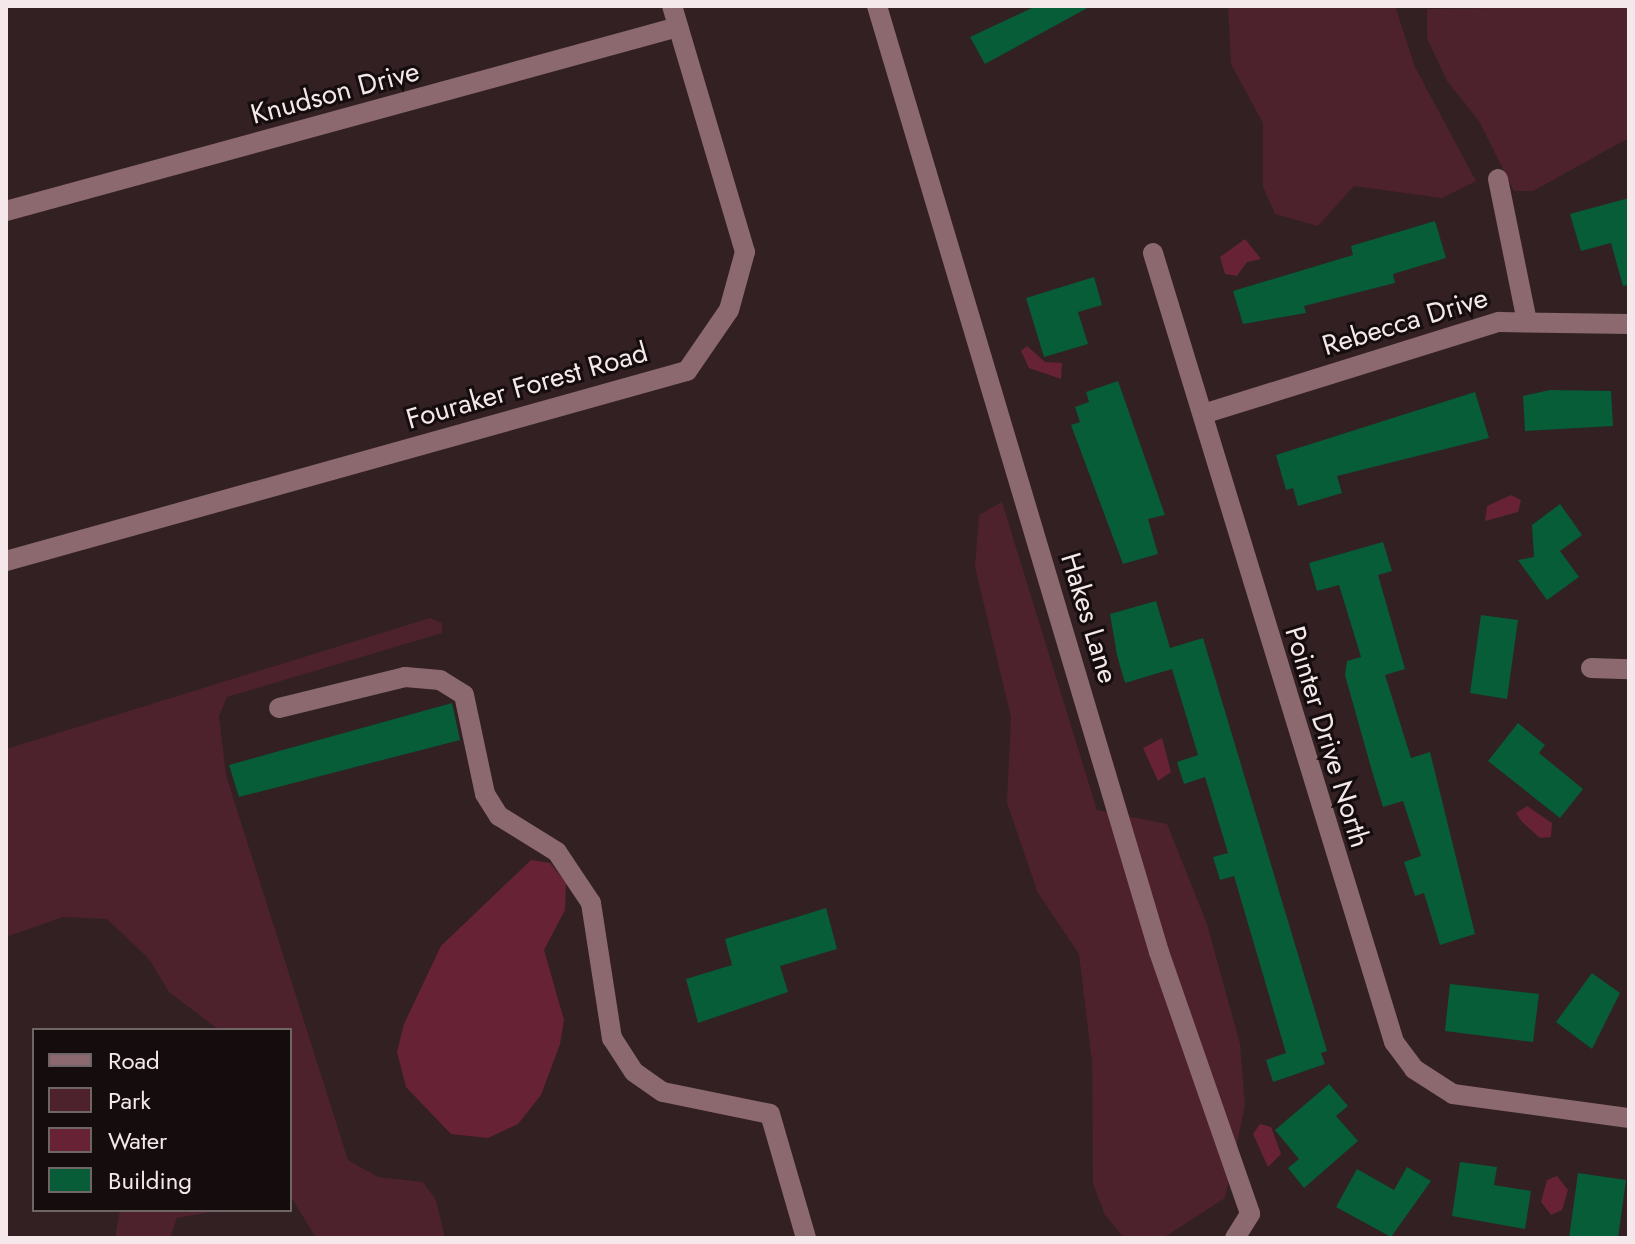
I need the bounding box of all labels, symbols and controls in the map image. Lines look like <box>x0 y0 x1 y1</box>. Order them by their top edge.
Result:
street label: Knudson Drive <box>247 54 423 132</box>
street label: Rebecca Drive <box>1318 281 1492 363</box>
street label: Fouraker Forest Road <box>403 335 651 437</box>
street label: Hakes Lane <box>1053 549 1125 687</box>
street label: Pointer Drive North <box>1277 622 1377 852</box>
legend <box>32 1028 292 1212</box>
text: Road <box>108 1043 160 1078</box>
text: Park <box>108 1083 151 1118</box>
text: Water <box>108 1123 167 1158</box>
text: Building <box>108 1163 192 1198</box>

